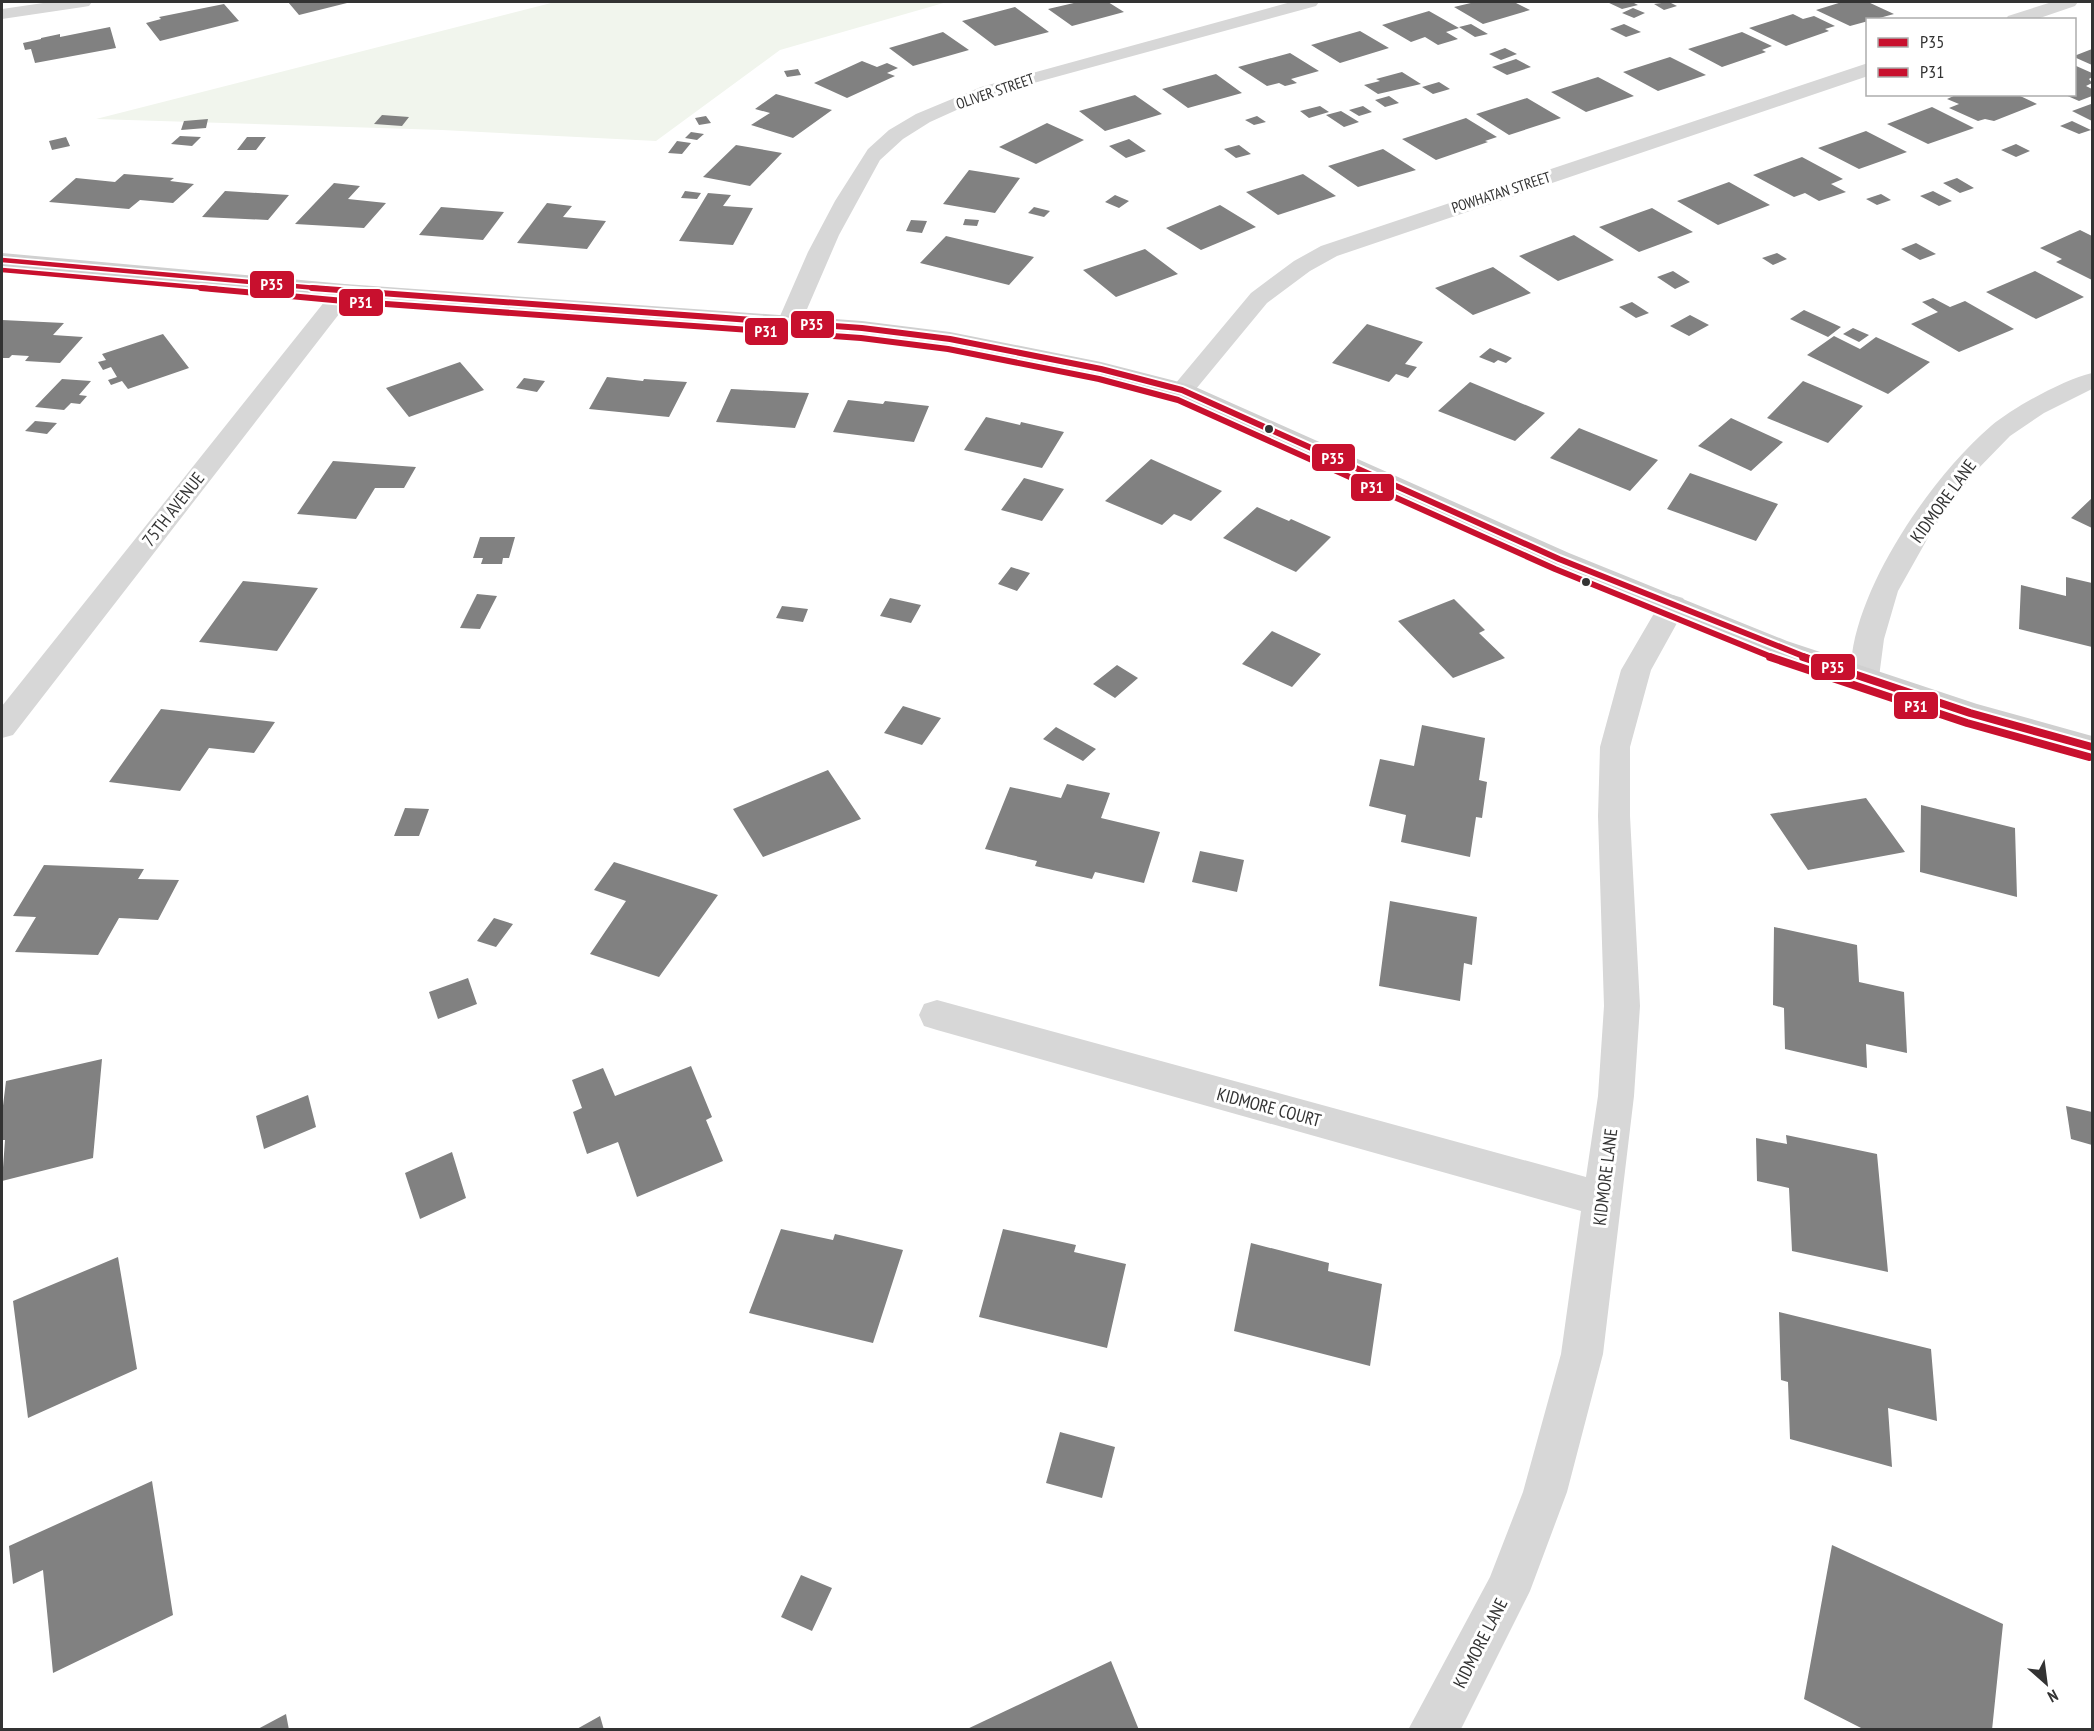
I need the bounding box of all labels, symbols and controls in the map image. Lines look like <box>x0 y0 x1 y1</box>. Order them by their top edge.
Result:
legend <box>1866 18 2076 96</box>
text: P35 <box>1920 30 1944 53</box>
text: P31 <box>1920 60 1944 83</box>
street label: OLIVER STREET <box>953 69 1037 113</box>
street label: POWHATAN STREET <box>1449 167 1553 217</box>
line badge: P35 <box>249 270 295 299</box>
text: P35 <box>261 274 283 294</box>
line badge: P31 <box>338 288 384 317</box>
text: P31 <box>350 292 372 312</box>
line badge: P35 <box>790 310 835 339</box>
text: P35 <box>801 314 823 334</box>
line badge: P31 <box>744 317 789 346</box>
text: P31 <box>755 321 777 341</box>
unlabelled marker <box>1263 423 1275 435</box>
line badge: P35 <box>1311 443 1356 472</box>
text: P35 <box>1322 448 1344 468</box>
street label: KIDMORE LANE <box>1905 455 1981 547</box>
street label: 75TH AVENUE <box>137 467 209 551</box>
line badge: P31 <box>1350 473 1395 502</box>
text: P31 <box>1361 477 1383 497</box>
unlabelled marker <box>1580 576 1592 588</box>
line badge: P35 <box>1810 653 1856 681</box>
text: P35 <box>1822 657 1844 677</box>
line badge: P31 <box>1893 691 1939 720</box>
text: P31 <box>1905 696 1927 716</box>
street label: KIDMORE COURT <box>1214 1082 1324 1132</box>
street label: KIDMORE LANE <box>1588 1127 1622 1227</box>
street label: KIDMORE LANE <box>1448 1594 1512 1692</box>
north arrow <box>2016 1653 2076 1713</box>
text: N <box>2045 1685 2062 1707</box>

